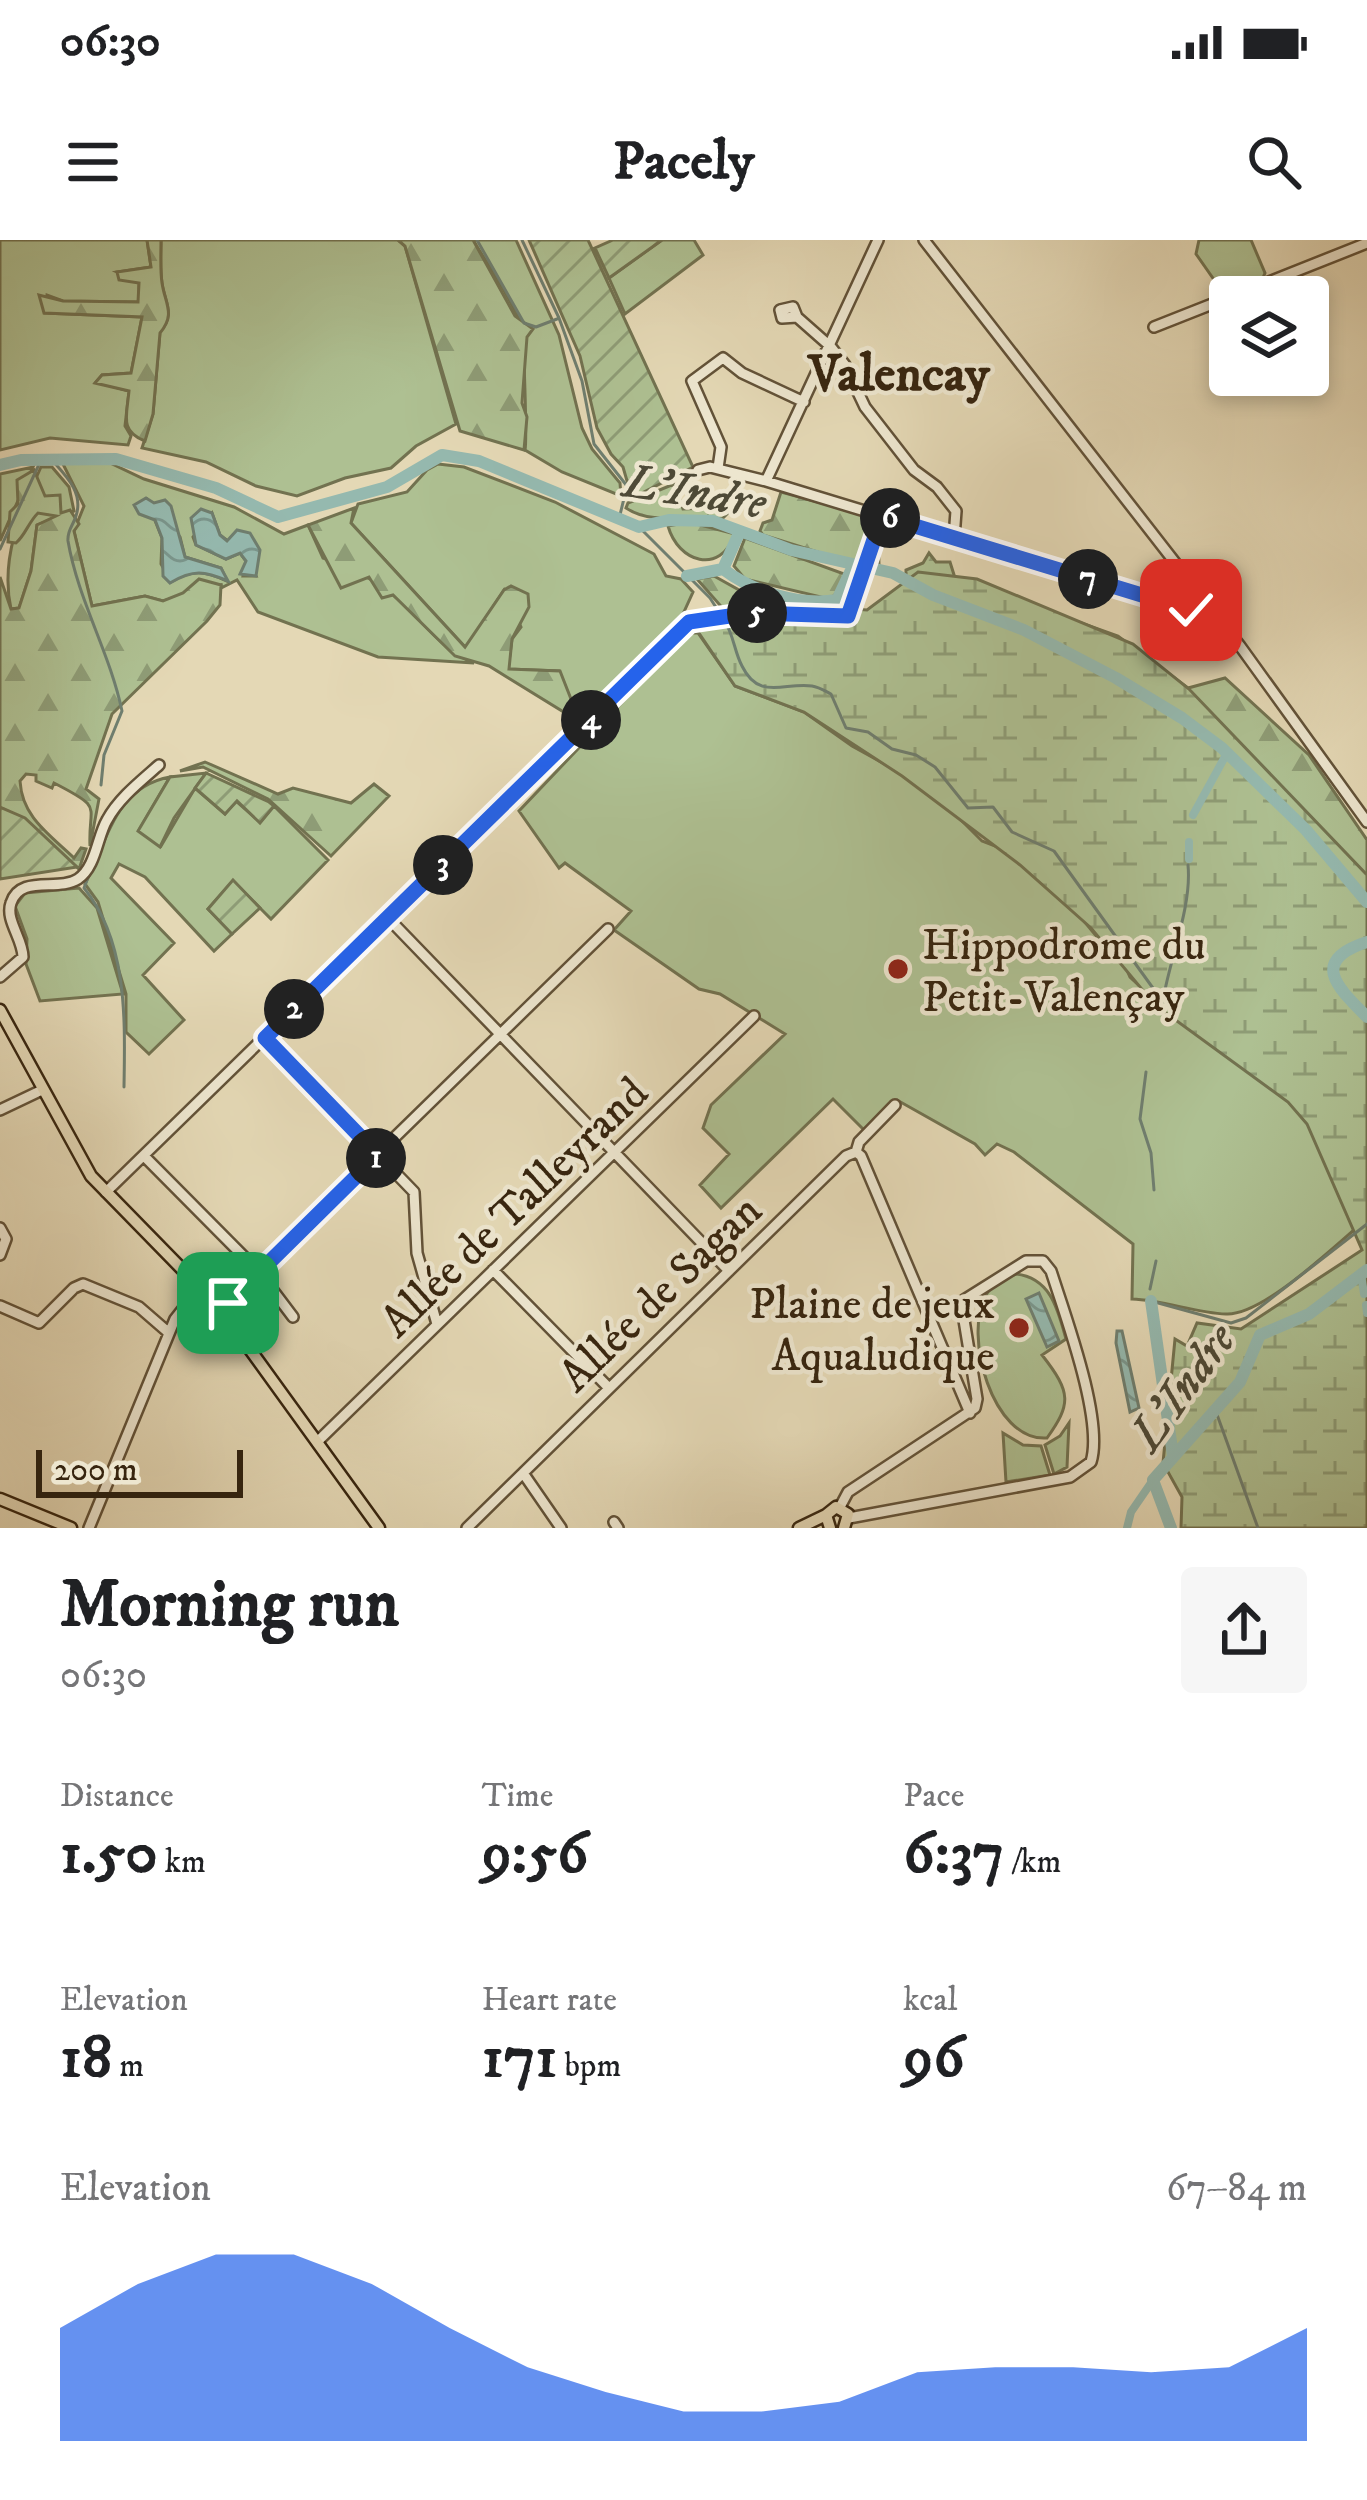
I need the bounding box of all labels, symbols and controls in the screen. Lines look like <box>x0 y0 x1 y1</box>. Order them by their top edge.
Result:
text: 06:30 <box>60 14 160 70</box>
icon: menu <box>60 129 126 195</box>
text: Pacely <box>613 129 754 196</box>
icon: search <box>1241 129 1307 195</box>
map controls <box>1209 276 1329 396</box>
button: layers <box>1209 276 1329 396</box>
district label: Valencay <box>806 343 991 407</box>
water label: L'Indre <box>616 452 772 534</box>
pin: 6 <box>860 488 920 548</box>
text: 6 <box>881 497 899 538</box>
pin: 7 <box>1058 549 1118 609</box>
text: 7 <box>1079 558 1097 599</box>
pin <box>1140 559 1242 661</box>
icon: check <box>1158 577 1224 643</box>
pin: 5 <box>727 583 787 643</box>
text: 5 <box>749 592 765 633</box>
pin: 4 <box>561 690 621 750</box>
text: 4 <box>582 699 601 740</box>
pin: 3 <box>413 835 473 895</box>
text: 3 <box>437 844 449 885</box>
place label: Hippodrome du Petit-Valençay <box>922 918 1206 1026</box>
marker: Hippodrome du Petit-Valençay <box>885 956 911 982</box>
pin: 2 <box>264 979 324 1039</box>
text: 2 <box>286 988 302 1029</box>
street label: Allée de Talleyrand <box>369 1066 661 1350</box>
pin: 1 <box>346 1128 406 1188</box>
text: 1 <box>370 1137 382 1178</box>
street label: Allée de Sagan <box>548 1184 774 1405</box>
pin <box>177 1252 279 1354</box>
icon: arrive <box>195 1270 261 1336</box>
place label: Plaine de jeux Aqualudique <box>749 1277 995 1385</box>
water label: L'Indre <box>1115 1311 1251 1466</box>
marker: Plaine de jeux Aqualudique <box>1006 1315 1032 1341</box>
scale bar <box>36 1444 243 1497</box>
text: 200 m <box>54 1450 138 1491</box>
text: Morning run <box>60 1565 399 1647</box>
button: share <box>1181 1567 1307 1693</box>
text: 06:30 <box>60 1651 147 1700</box>
text: Distance <box>60 1776 174 1817</box>
text: Time <box>482 1776 553 1817</box>
text: Pace <box>903 1776 964 1817</box>
text: 1.50 <box>60 1817 158 1892</box>
text: 9:56 <box>482 1817 588 1892</box>
text: 6:37 <box>903 1817 1004 1892</box>
text: km <box>158 1842 206 1883</box>
text: /km <box>1004 1842 1061 1883</box>
text: Elevation <box>60 1980 188 2021</box>
text: Heart rate <box>482 1980 617 2021</box>
text: kcal <box>903 1980 958 2021</box>
text: 18 <box>60 2021 112 2096</box>
text: 171 <box>482 2021 557 2096</box>
text: 96 <box>903 2021 965 2096</box>
text: m <box>112 2046 144 2087</box>
text: bpm <box>557 2046 621 2087</box>
text: Elevation <box>60 2164 211 2213</box>
text: 67–84 m <box>1166 2164 1307 2213</box>

